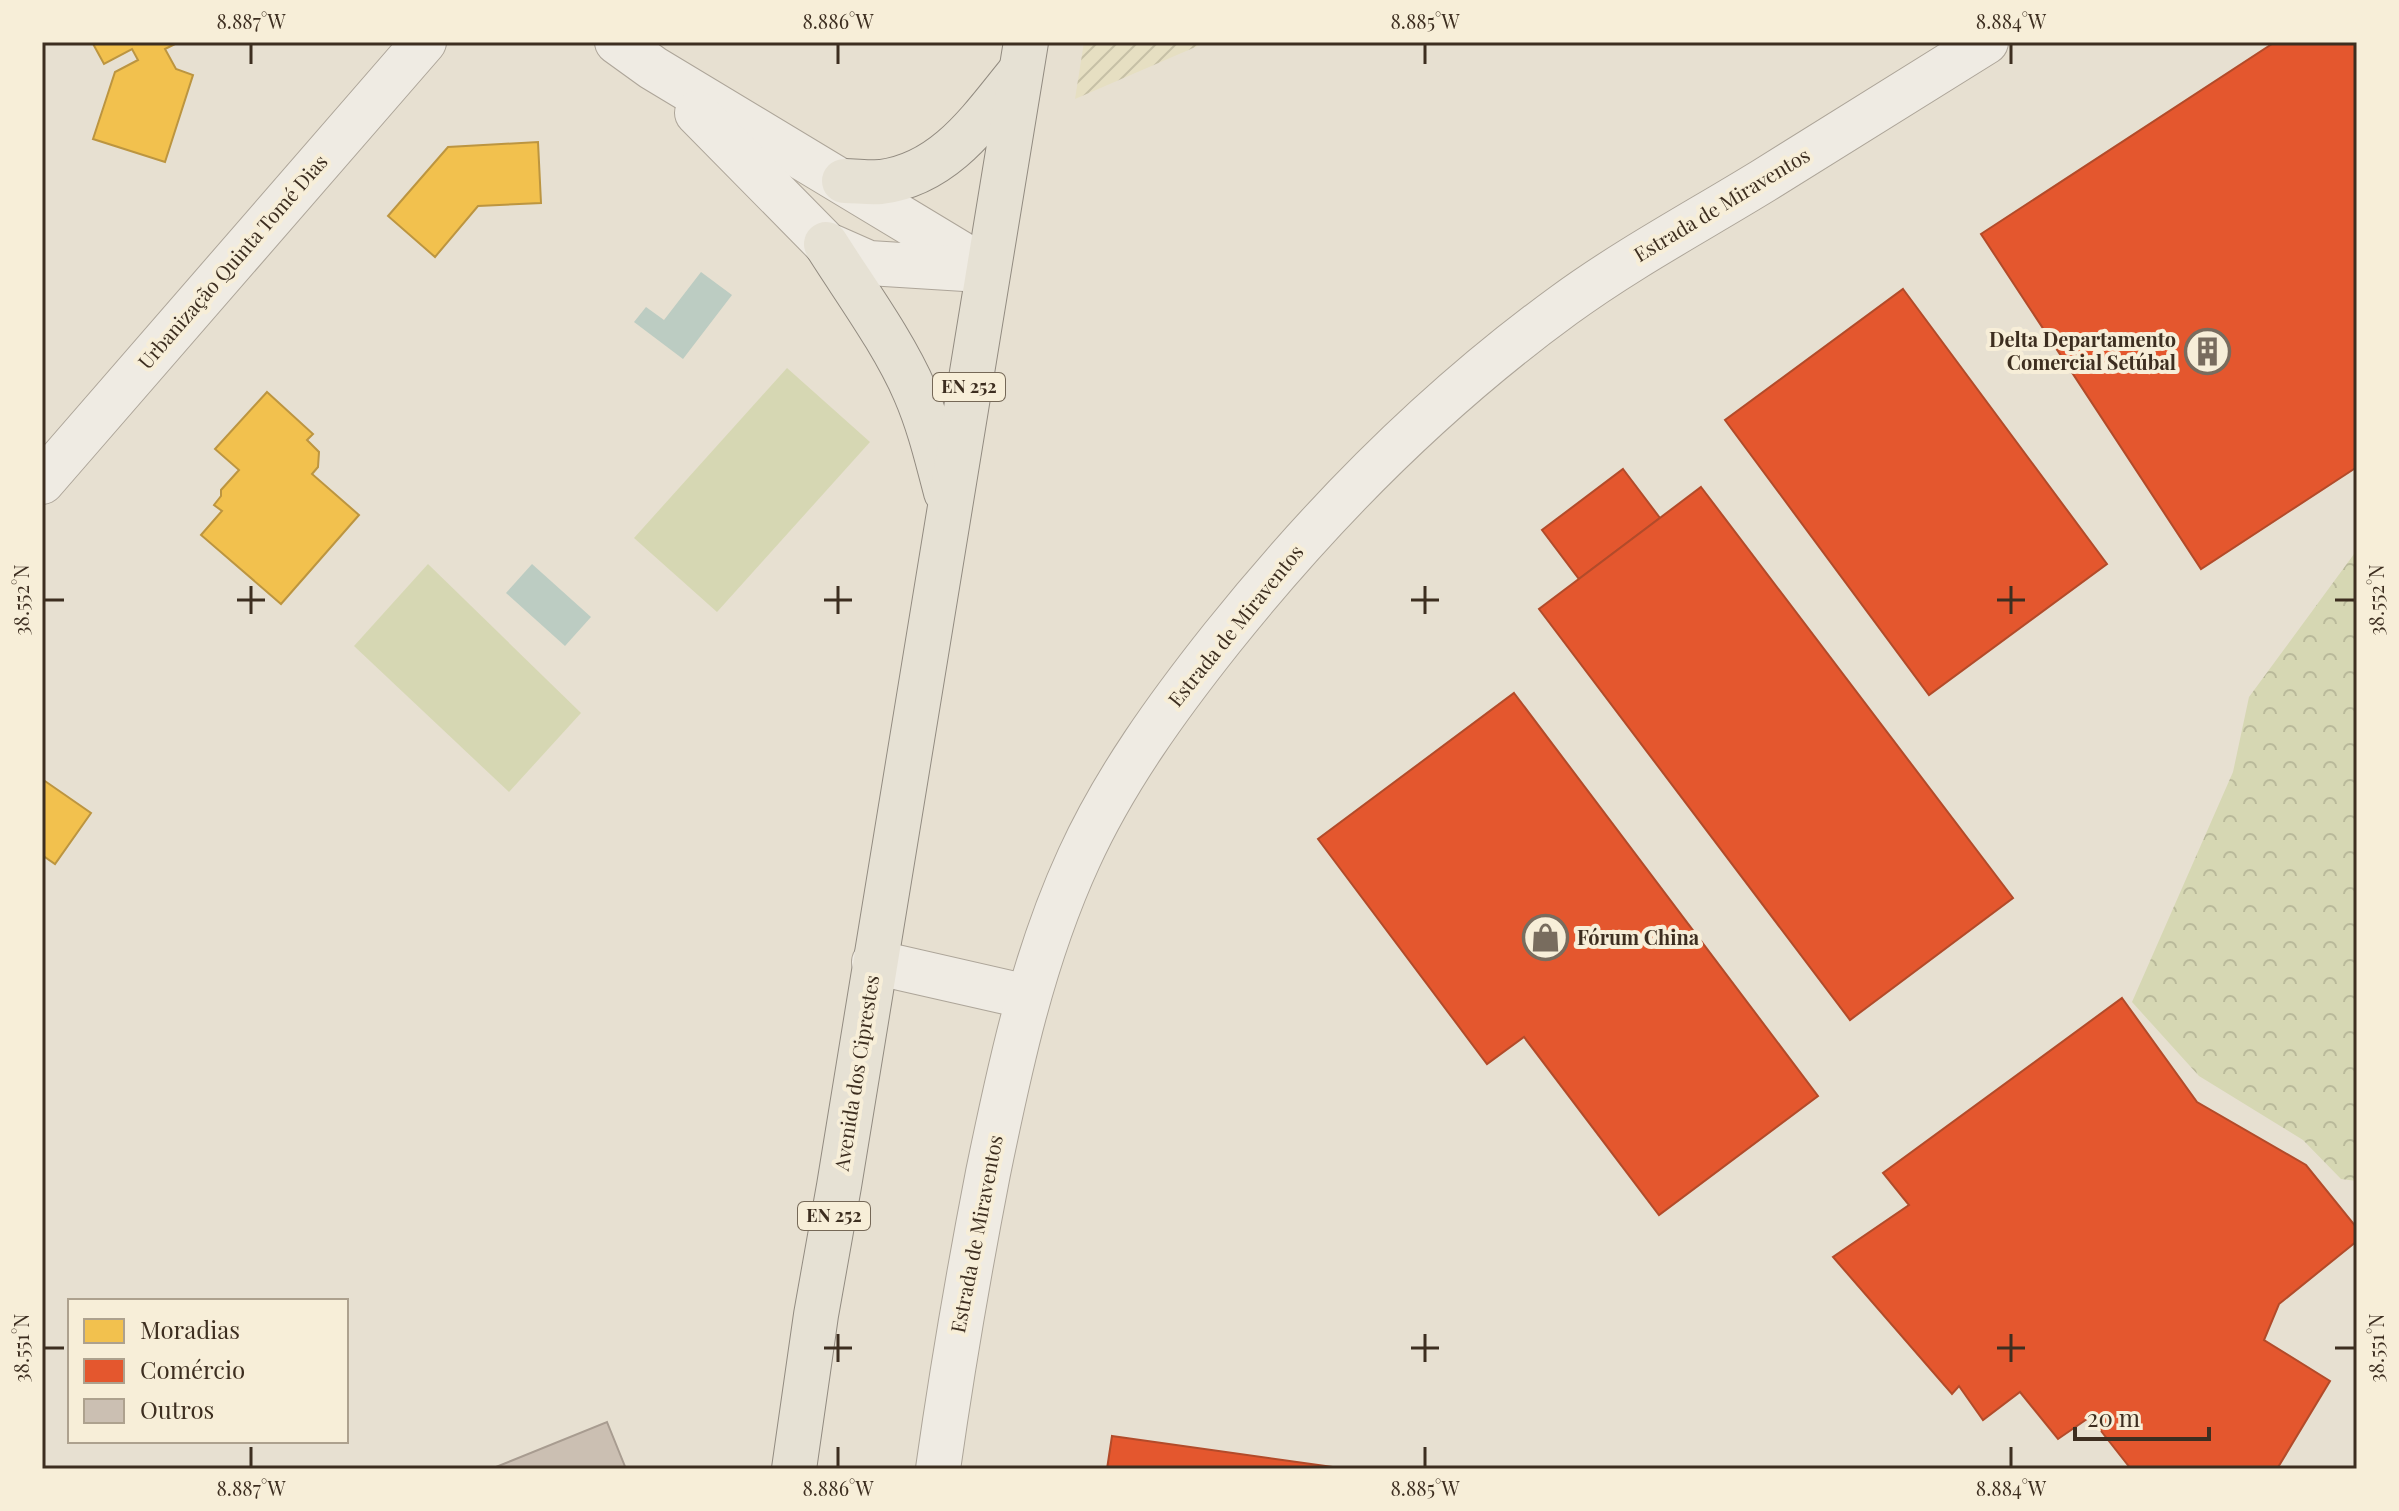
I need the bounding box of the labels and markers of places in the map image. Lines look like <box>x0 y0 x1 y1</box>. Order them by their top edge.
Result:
place label: Delta Departamento Comercial Setúbal <box>1989 325 2176 375</box>
building icon: Delta Departamento Comercial Setúbal <box>2183 327 2231 375</box>
shop icon: Fórum China <box>1522 914 1570 962</box>
place label: Fórum China <box>1577 923 1700 950</box>

